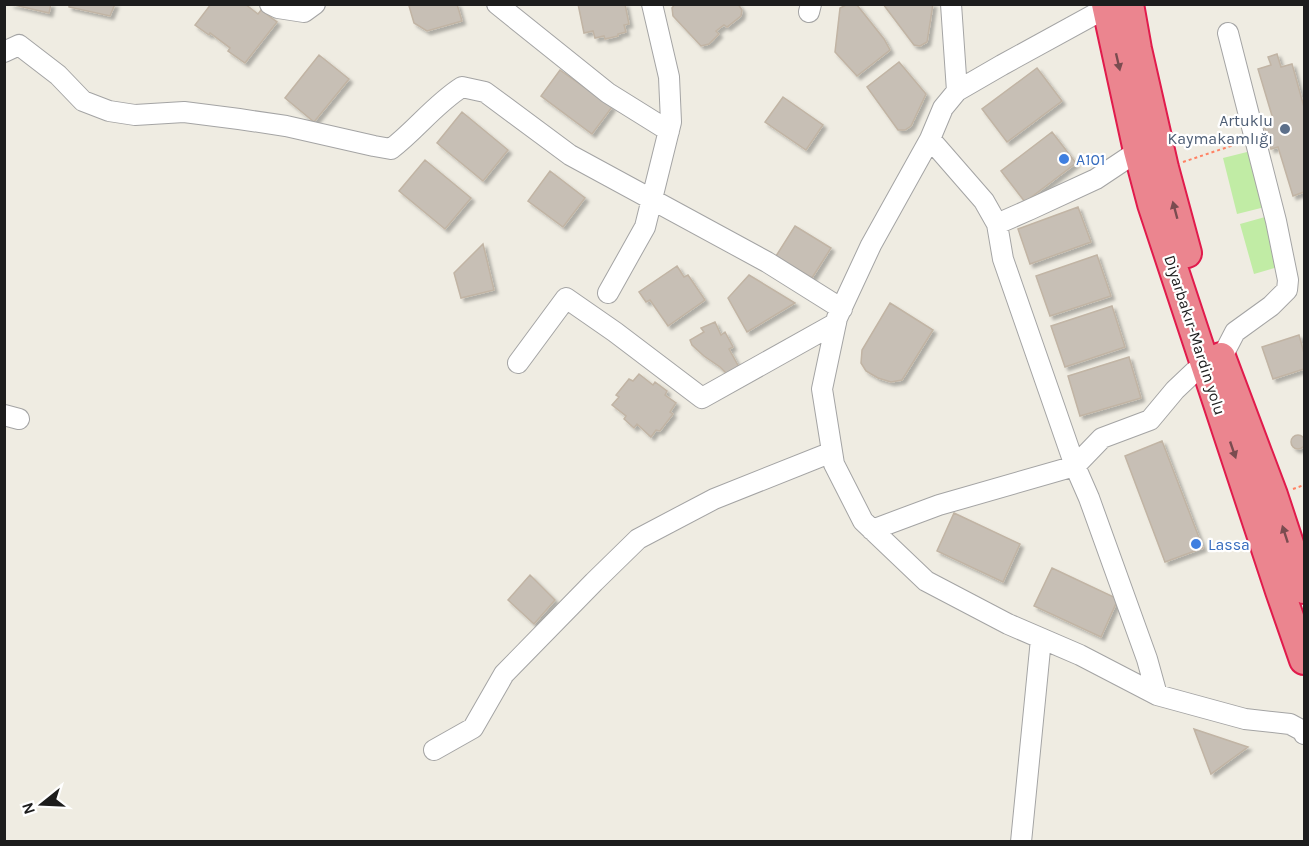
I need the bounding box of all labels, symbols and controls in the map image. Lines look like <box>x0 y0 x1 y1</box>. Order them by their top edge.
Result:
one-way arrow <box>1113 52 1123 71</box>
place label: Artuklu Kaymakamlığı <box>1167 111 1273 148</box>
marker: Artuklu Kaymakamlığı <box>1278 122 1292 136</box>
place label: A101 <box>1076 150 1105 169</box>
marker: A101 <box>1057 152 1071 166</box>
one-way arrow <box>1170 201 1180 219</box>
street label: Diyarbakır-Mardin yolu <box>1160 253 1230 417</box>
one-way arrow <box>1228 441 1238 459</box>
one-way arrow <box>1280 525 1290 543</box>
place label: Lassa <box>1208 535 1250 554</box>
marker: Lassa <box>1189 537 1203 551</box>
north arrow <box>12 774 72 834</box>
text: N <box>17 800 39 817</box>

